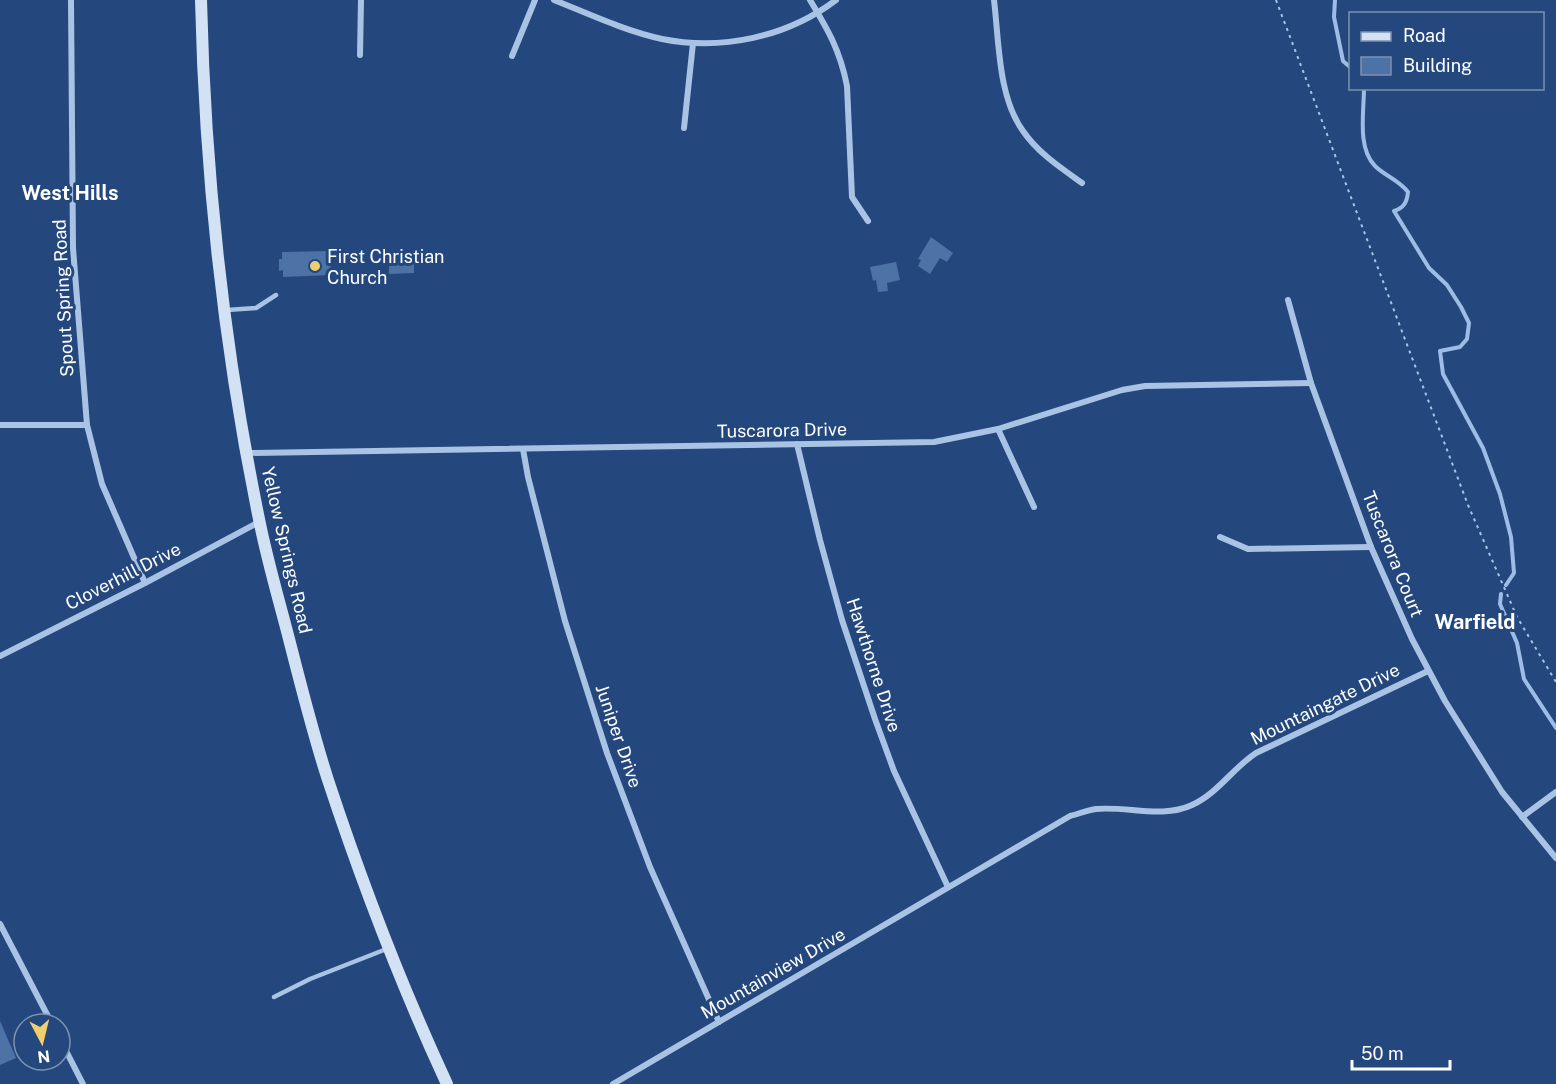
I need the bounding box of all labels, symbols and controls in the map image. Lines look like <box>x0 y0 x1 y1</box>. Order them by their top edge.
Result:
legend <box>1349 12 1544 90</box>
text: Road <box>1403 25 1446 46</box>
text: Building <box>1403 55 1472 76</box>
district label: West Hills <box>21 181 119 205</box>
street label: Spout Spring Road <box>48 219 78 377</box>
place label: First Christian Church <box>327 246 445 288</box>
marker: First Christian Church <box>308 259 322 273</box>
street label: Tuscarora Drive <box>717 418 847 442</box>
street label: Yellow Springs Road <box>258 465 316 635</box>
street label: Tuscarora Court <box>1358 488 1428 620</box>
street label: Cloverhill Drive <box>62 538 184 614</box>
street label: Hawthorne Drive <box>842 595 906 735</box>
district label: Warfield <box>1435 610 1515 634</box>
street label: Mountaingate Drive <box>1247 659 1403 749</box>
street label: Juniper Drive <box>592 682 646 790</box>
street label: Mountainview Drive <box>697 923 849 1023</box>
north arrow <box>12 1012 72 1072</box>
scale bar <box>1352 1033 1450 1071</box>
text: 50 m <box>1361 1043 1404 1064</box>
text: N <box>36 1046 51 1067</box>

